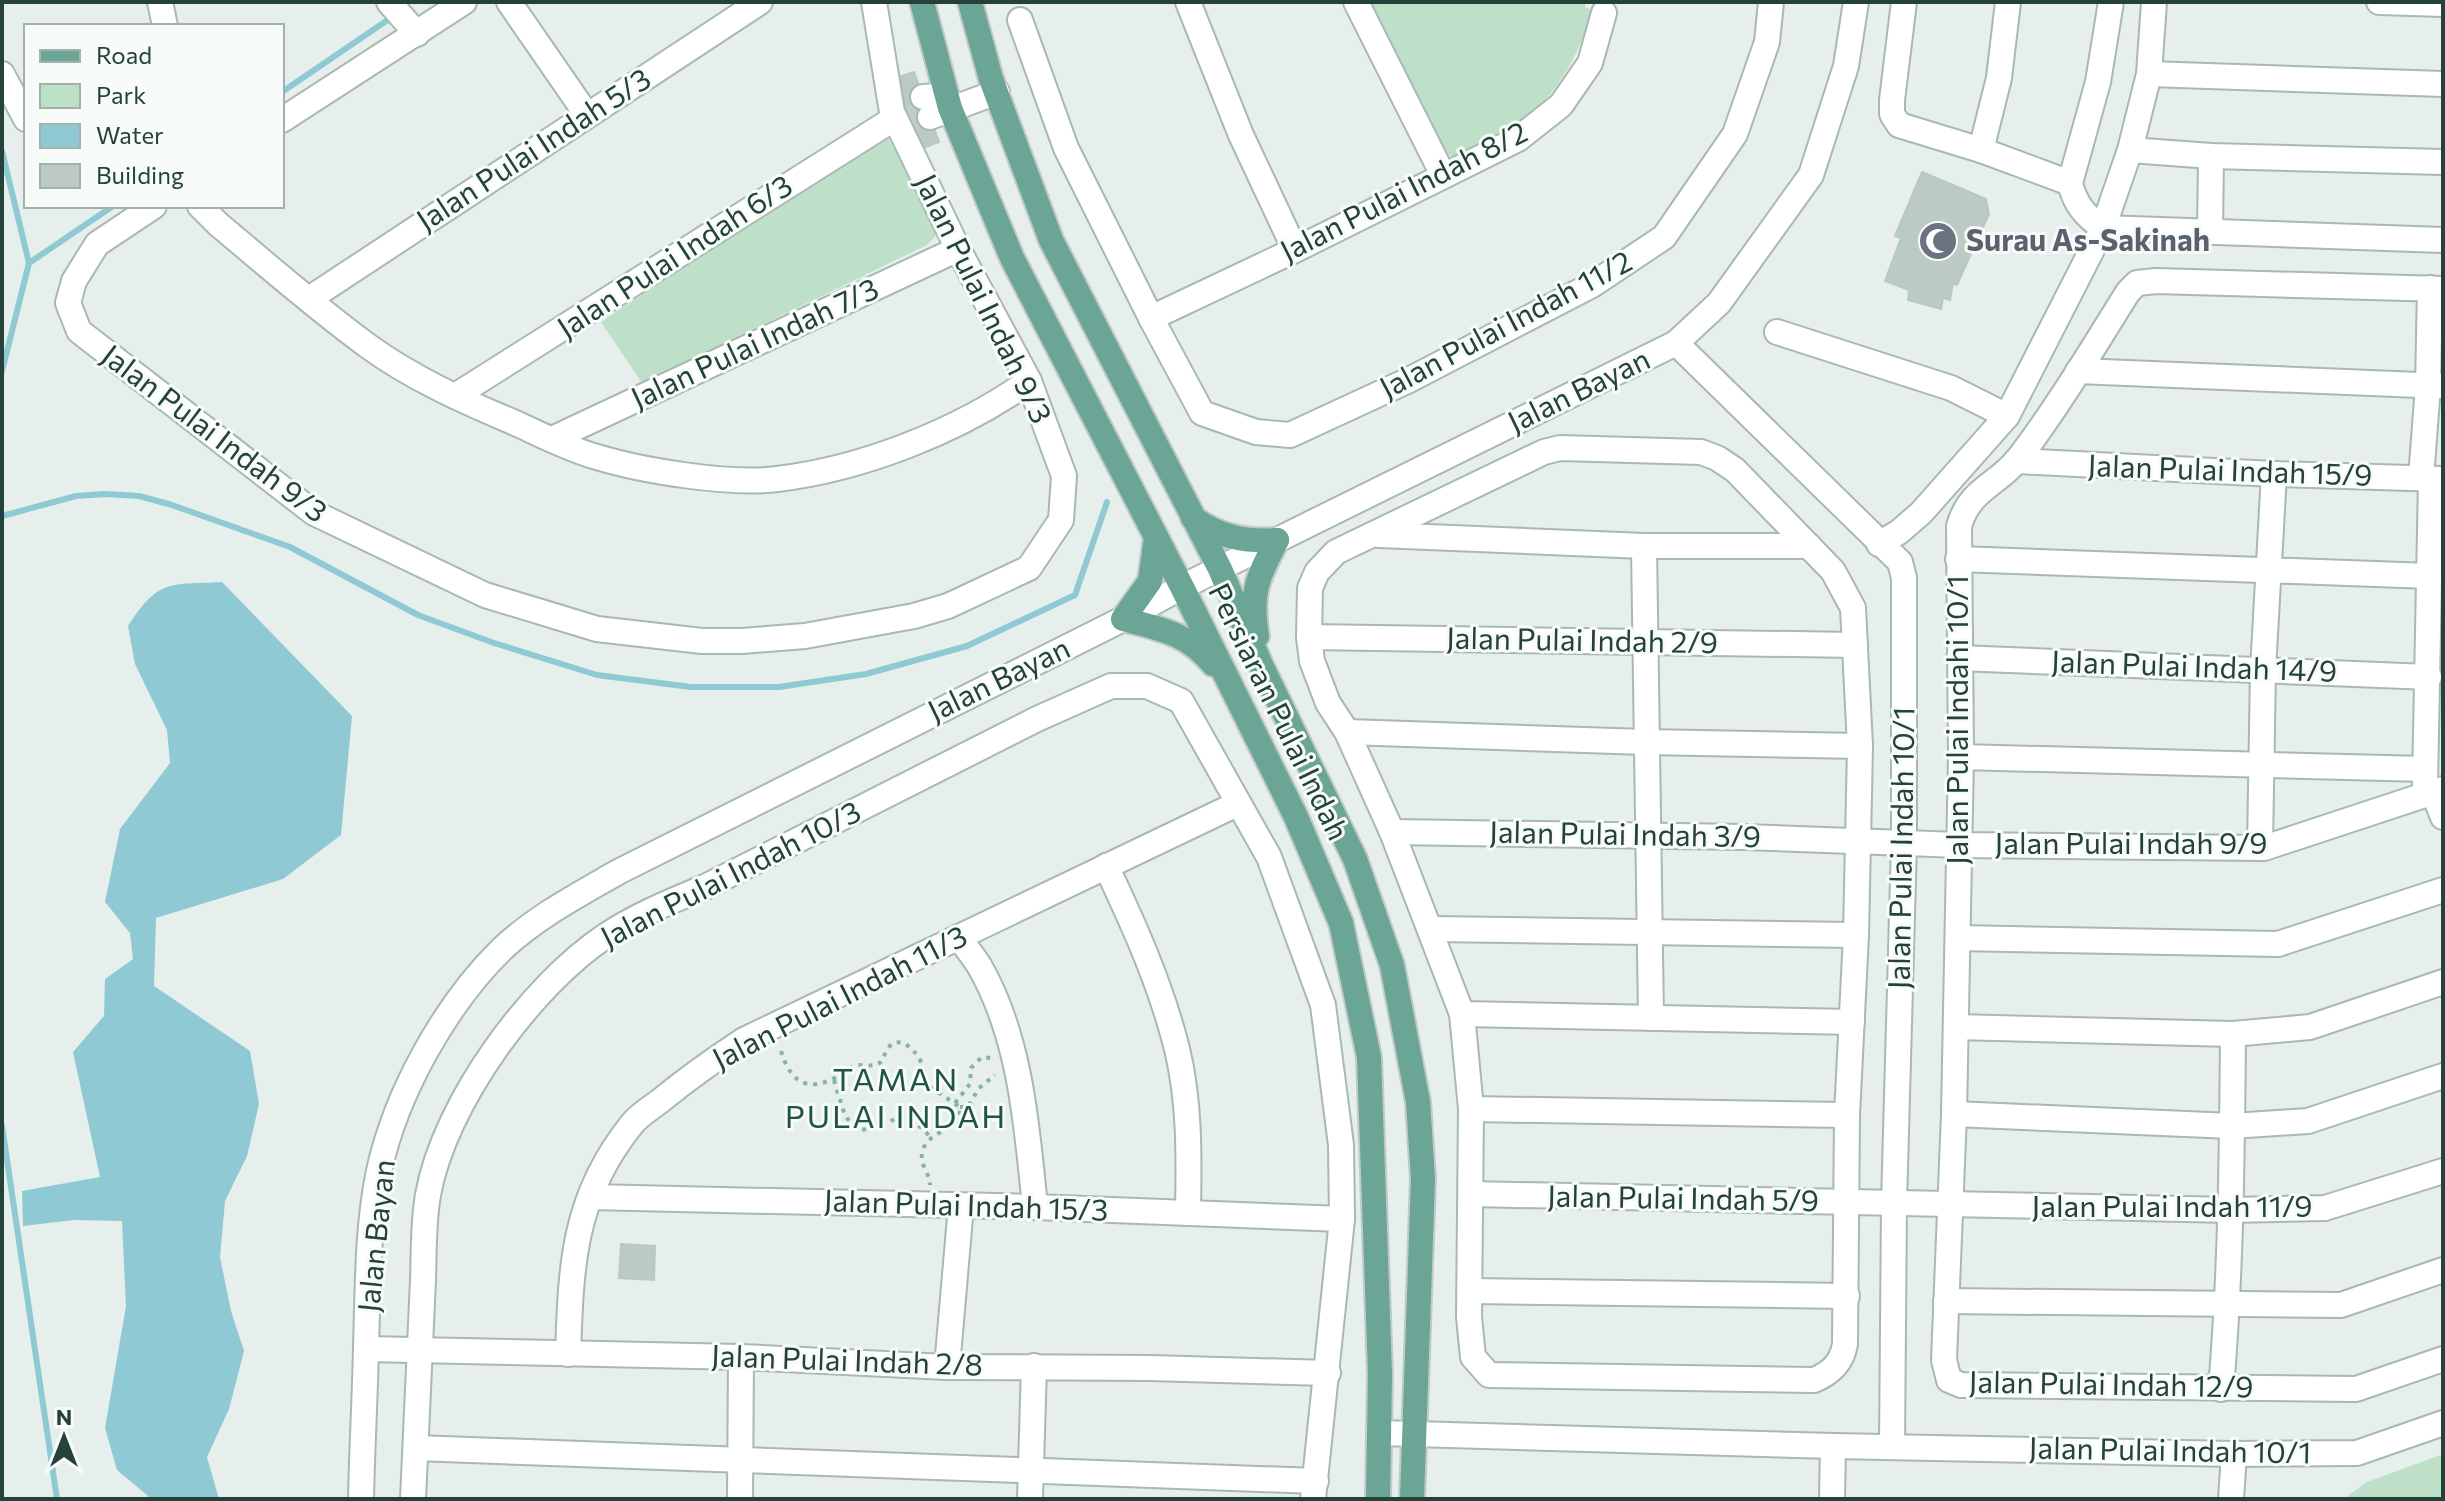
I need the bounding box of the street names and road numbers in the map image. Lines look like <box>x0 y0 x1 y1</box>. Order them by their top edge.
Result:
street label: Jalan Pulai Indah 5/3 <box>409 58 657 237</box>
street label: Jalan Pulai Indah 8/2 <box>1273 112 1533 268</box>
street label: Jalan Pulai Indah 6/3 <box>549 165 798 345</box>
street label: Jalan Pulai Indah 9/3 <box>909 167 1062 429</box>
street label: Jalan Pulai Indah 11/2 <box>1372 241 1637 405</box>
street label: Jalan Pulai Indah 7/3 <box>624 268 884 415</box>
street label: Jalan Pulai Indah 9/3 <box>96 335 336 529</box>
street label: Jalan Bayan <box>1501 338 1655 439</box>
street label: Jalan Pulai Indah 15/9 <box>2087 445 2373 492</box>
street label: Jalan Pulai Indahi 10/1 <box>1937 575 1974 865</box>
street label: Persiaran Pulai Indah <box>1202 576 1358 845</box>
street label: Jalan Pulai Indah 2/9 <box>1446 618 1718 659</box>
street label: Jalan Bayan <box>921 627 1075 728</box>
street label: Jalan Pulai Indah 14/9 <box>2050 641 2338 688</box>
street label: Jalan Pulai Indah 10/1 <box>1879 706 1920 990</box>
street label: Jalan Pulai Indah 10/3 <box>594 791 866 954</box>
street label: Jalan Pulai Indah 3/9 <box>1489 812 1761 853</box>
street label: Jalan Pulai Indah 9/9 <box>1995 823 2267 860</box>
street label: Jalan Pulai Indah 11/3 <box>705 916 972 1076</box>
street label: Jalan Bayan <box>348 1157 401 1314</box>
street label: Jalan Pulai Indah 5/9 <box>1547 1176 1819 1217</box>
street label: Jalan Pulai Indah 15/3 <box>823 1180 1109 1227</box>
street label: Jalan Pulai Indah 11/9 <box>2032 1186 2312 1223</box>
street label: Jalan Pulai Indah 2/8 <box>711 1335 984 1382</box>
street label: Jalan Pulai Indah 12/9 <box>1968 1362 2254 1403</box>
street label: Jalan Pulai Indah 10/1 <box>2028 1428 2312 1469</box>

